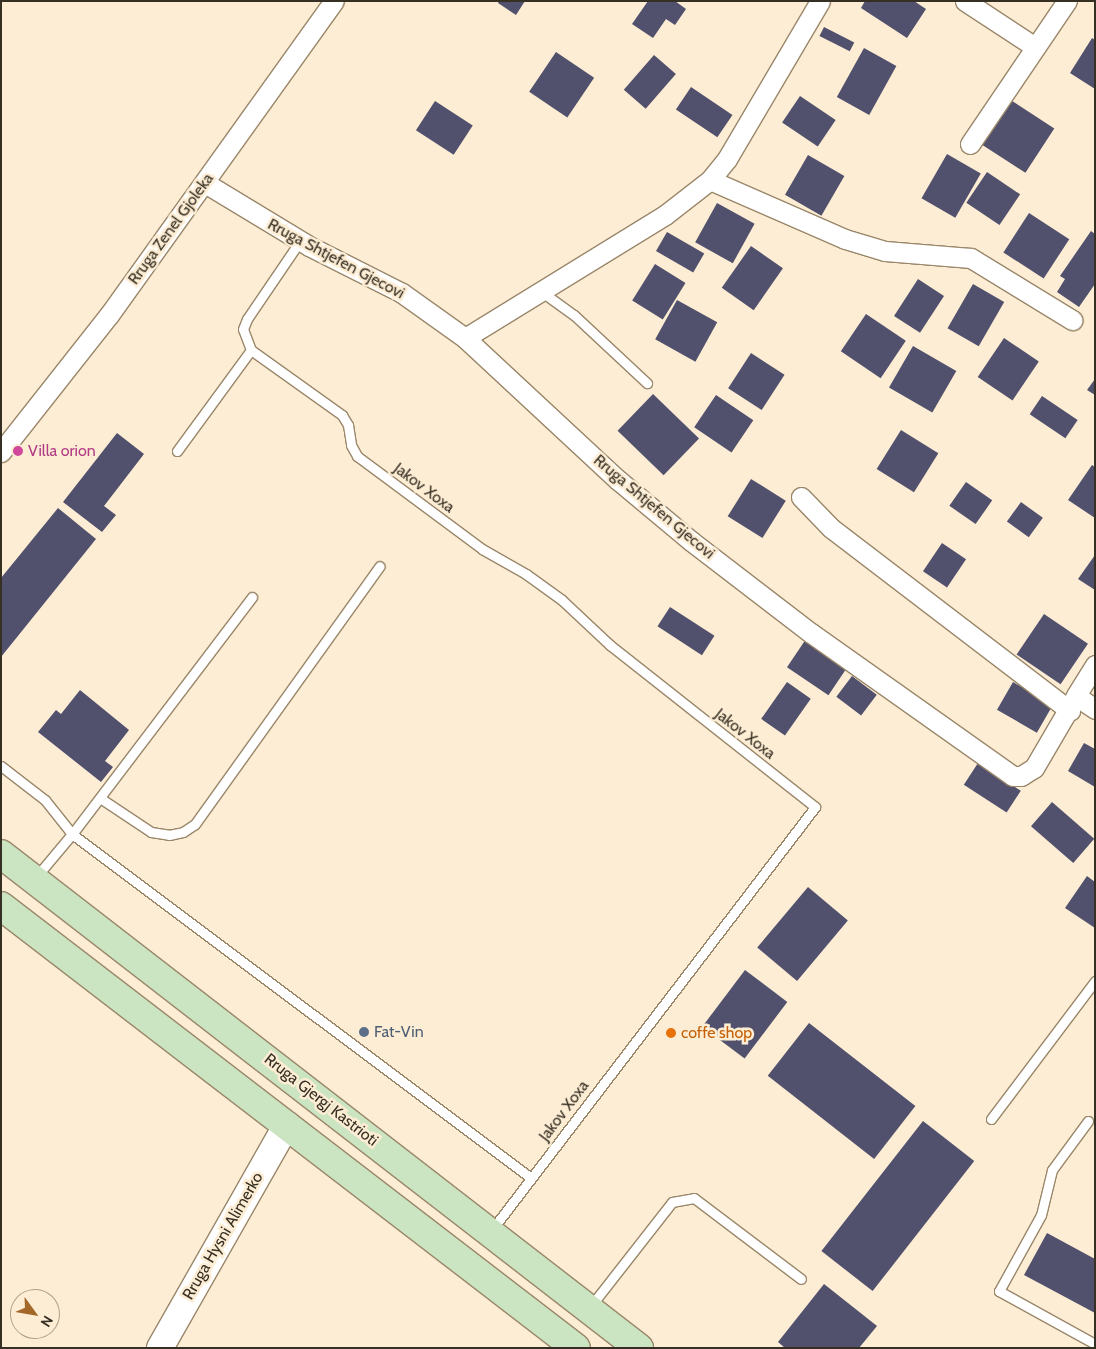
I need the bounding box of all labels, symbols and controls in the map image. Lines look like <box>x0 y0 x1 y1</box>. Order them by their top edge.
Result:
street label: Rruga Zenel Gjoleka <box>124 170 218 288</box>
street label: Rruga Shtjefen Gjecovi <box>264 215 408 303</box>
place label: Villa orion <box>28 441 96 461</box>
marker: Villa orion <box>12 445 24 457</box>
street label: Rruga Shtjefen Gjecovi <box>590 451 718 563</box>
street label: Jakov Xoxa <box>390 459 458 517</box>
street label: Jakov Xoxa <box>711 705 779 763</box>
place label: Fat-Vin <box>374 1022 424 1042</box>
place label: coffe shop <box>681 1023 752 1043</box>
marker: Fat-Vin <box>358 1026 370 1038</box>
marker: coffe shop <box>665 1027 677 1039</box>
street label: Rruga Gjergj Kastrioti <box>260 1050 382 1150</box>
street label: Jakov Xoxa <box>535 1077 593 1145</box>
street label: Rruga Hysni Alimerko <box>179 1169 267 1303</box>
north arrow <box>10 1289 60 1339</box>
text: N <box>37 1312 57 1330</box>

